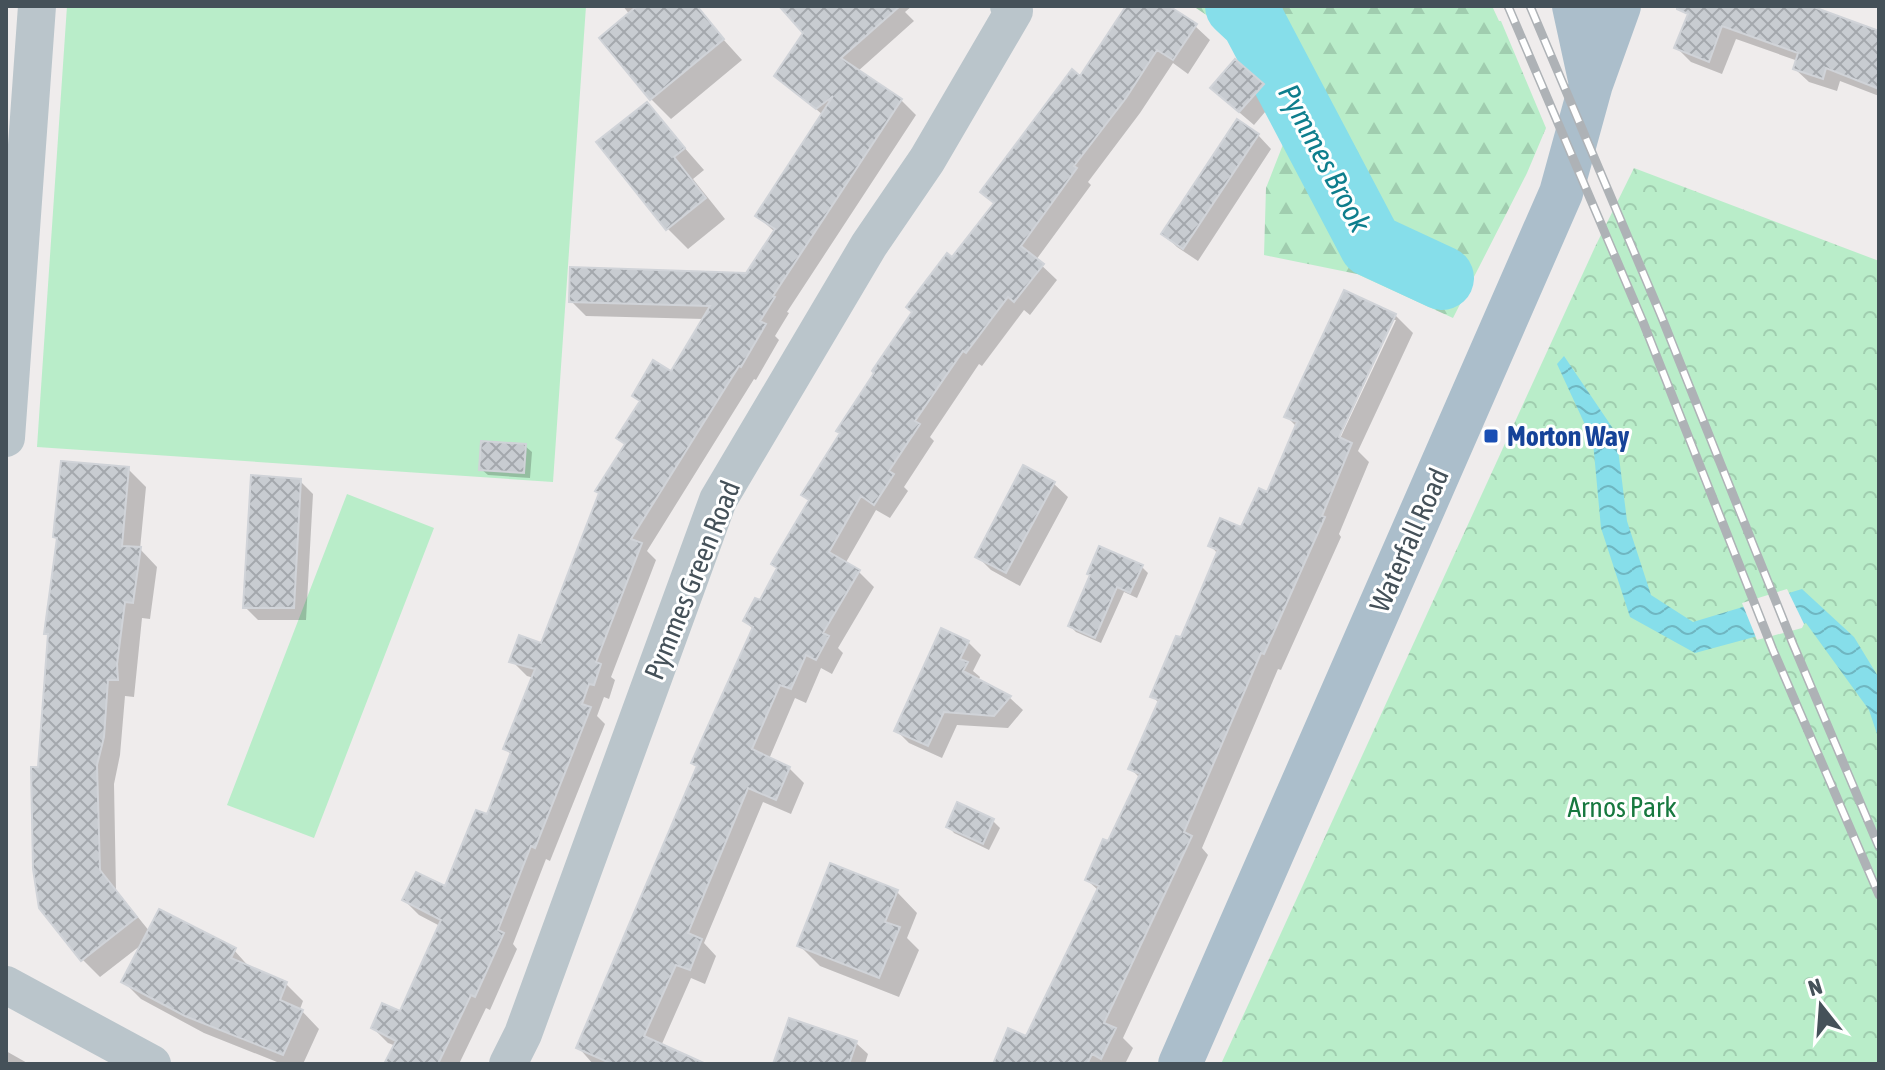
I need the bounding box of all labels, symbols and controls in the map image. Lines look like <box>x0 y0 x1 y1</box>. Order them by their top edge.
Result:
water label: Pymmes Brook <box>1272 78 1378 238</box>
place label: Morton Way <box>1507 420 1630 452</box>
marker: Morton Way <box>1482 427 1500 445</box>
street label: Waterfall Road <box>1363 463 1455 617</box>
street label: Pymmes Green Road <box>638 476 746 684</box>
park label: Arnos Park <box>1567 791 1677 823</box>
north arrow <box>1781 966 1861 1046</box>
text: N <box>1805 973 1825 1001</box>

